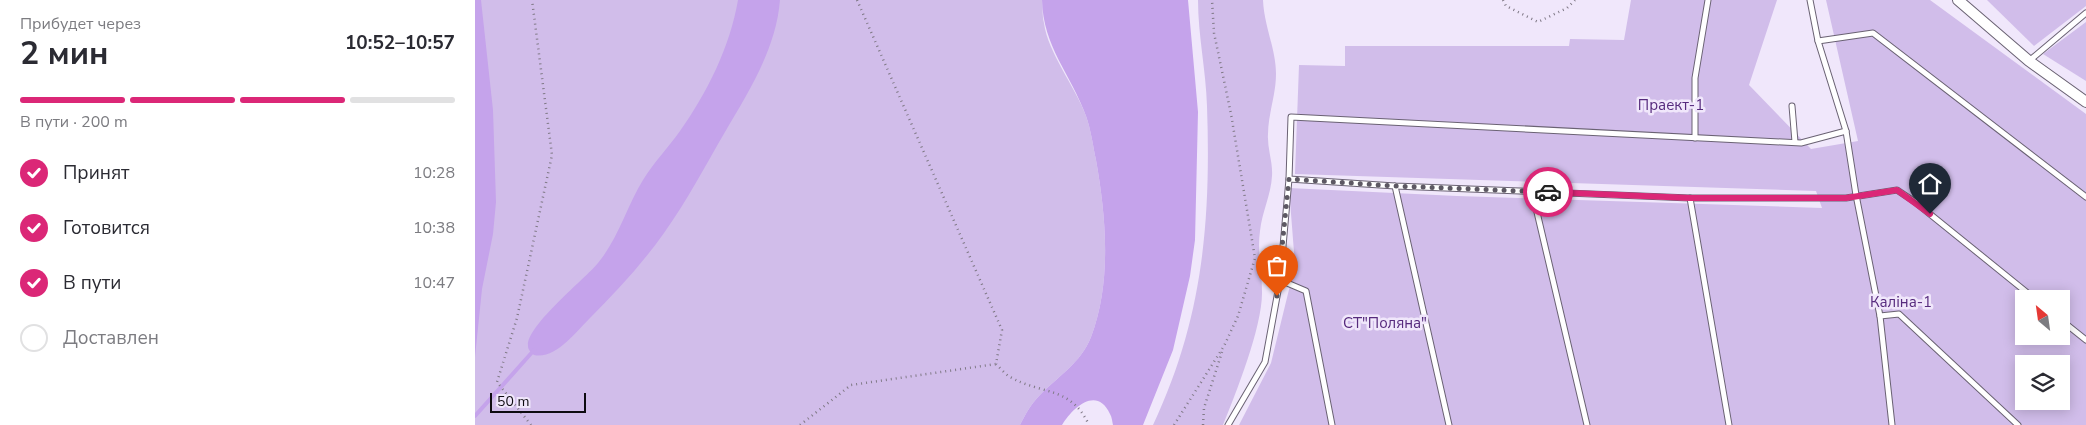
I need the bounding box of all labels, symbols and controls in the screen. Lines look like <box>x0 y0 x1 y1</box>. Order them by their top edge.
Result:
text: Прибудет через <box>20 13 141 35</box>
text: 10:52–10:57 <box>345 30 455 56</box>
text: 2 мин <box>20 32 109 75</box>
park label: Праект-1 <box>1638 95 1704 115</box>
text: В пути · 200 m <box>20 111 128 133</box>
icon: check <box>20 159 48 187</box>
text: Принят <box>63 160 130 186</box>
text: 10:28 <box>413 162 455 184</box>
pin <box>1909 163 1951 214</box>
courier <box>1523 167 1573 217</box>
icon: home <box>1916 170 1944 198</box>
icon: car <box>1534 178 1562 206</box>
icon: check <box>20 214 48 242</box>
text: Готовится <box>63 215 150 241</box>
text: 10:38 <box>413 217 455 239</box>
pin <box>1256 245 1298 296</box>
icon: bag <box>1263 252 1291 280</box>
icon: check <box>20 269 48 297</box>
text: В пути <box>63 270 121 296</box>
text: 10:47 <box>413 272 455 294</box>
north arrow <box>2015 290 2070 345</box>
map controls <box>2015 290 2070 410</box>
park label: Каліна-1 <box>1870 292 1932 312</box>
park label: СТ"Поляна" <box>1343 313 1427 333</box>
text: Доставлен <box>63 325 159 351</box>
button: layers <box>2015 355 2070 410</box>
scale bar <box>490 390 586 413</box>
text: 50 m <box>497 392 529 411</box>

